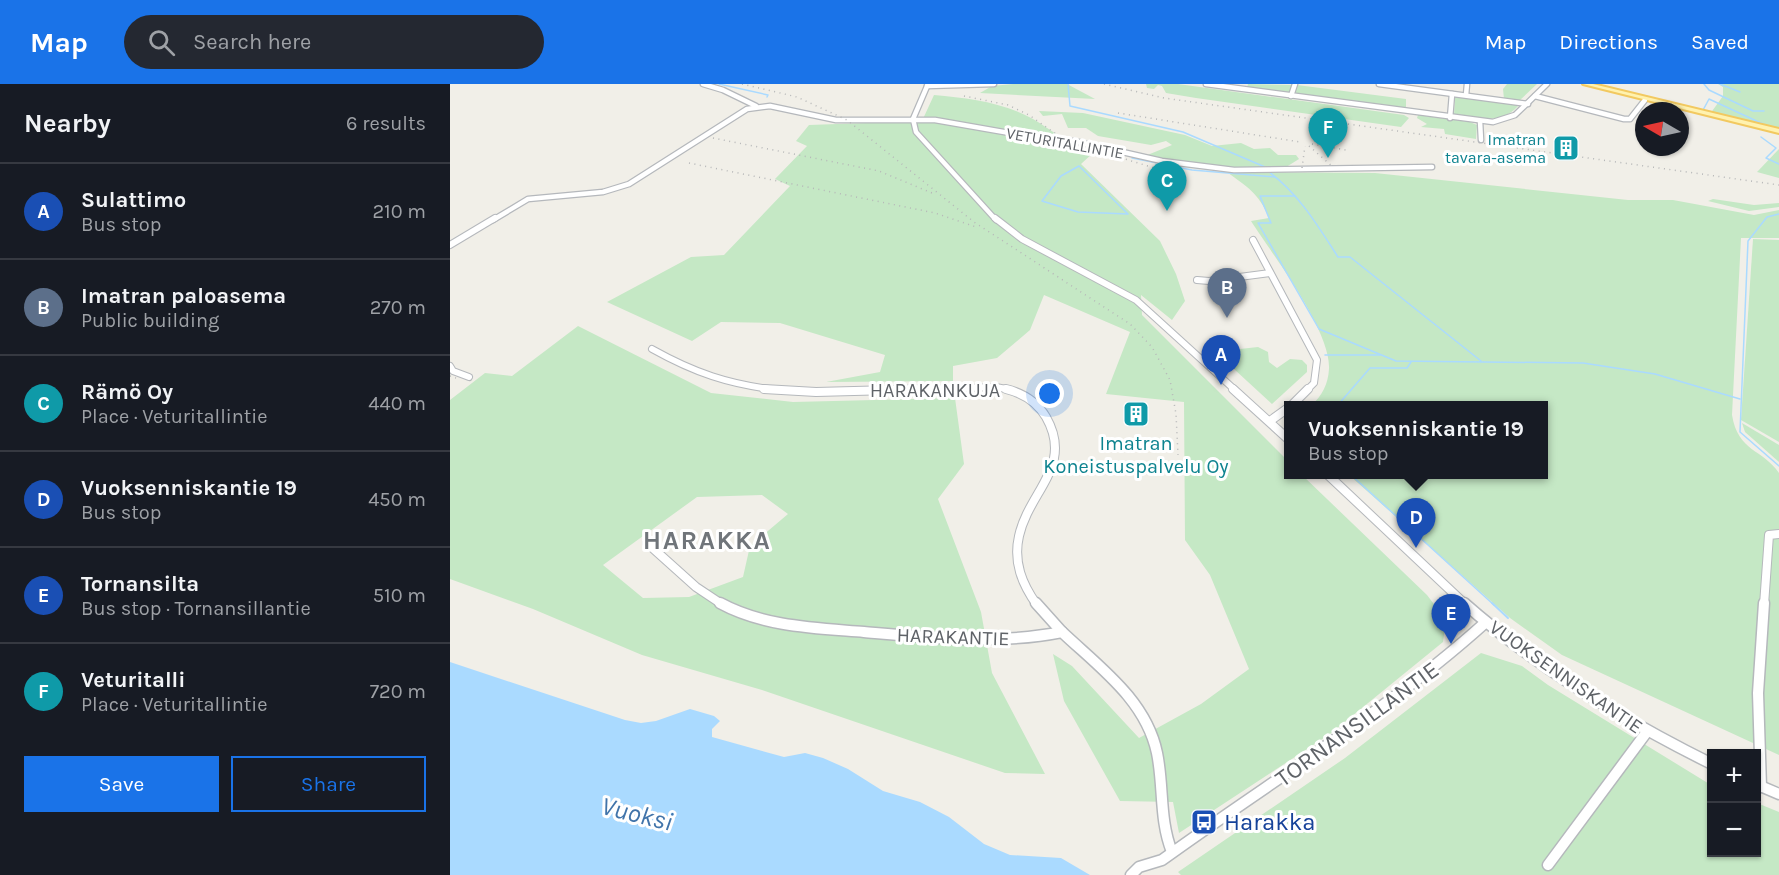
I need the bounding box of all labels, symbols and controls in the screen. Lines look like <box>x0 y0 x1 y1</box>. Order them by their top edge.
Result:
search box <box>124 15 544 69</box>
text: Map <box>30 26 88 59</box>
icon: search <box>145 26 178 59</box>
text: Search here <box>193 29 311 55</box>
text: Map <box>1485 30 1526 54</box>
text: Directions <box>1559 30 1658 54</box>
text: Saved <box>1691 30 1749 54</box>
north arrow <box>1635 102 1689 156</box>
text: Nearby <box>24 108 111 139</box>
pin: F <box>1308 109 1348 158</box>
text: 6 results <box>346 112 426 135</box>
street label: VETURITALLINTIE <box>1005 123 1125 163</box>
place label: Imatran tavara-asema <box>1445 130 1546 167</box>
building icon: Imatran tavara-asema <box>1551 133 1581 163</box>
pin: C <box>1148 162 1186 211</box>
text: Sulattimo <box>81 187 186 213</box>
text: A <box>37 200 50 223</box>
text: 210 m <box>372 200 426 223</box>
text: Bus stop <box>81 213 161 236</box>
pin: B <box>1208 268 1246 318</box>
text: Imatran paloasema <box>81 283 286 309</box>
text: B <box>37 296 50 319</box>
text: 270 m <box>370 296 426 319</box>
text: Public building <box>81 309 219 332</box>
pin: A <box>1202 336 1240 385</box>
text: Rämö Oy <box>81 379 173 405</box>
street label: HARAKANKUJA <box>870 379 1000 402</box>
your location <box>1035 379 1064 408</box>
text: C <box>37 392 50 415</box>
text: 440 m <box>368 392 426 415</box>
building icon: Imatran Koneistuspalvelu Oy <box>1121 399 1151 429</box>
popup <box>1284 401 1548 479</box>
text: Place · Veturitallintie <box>81 405 268 428</box>
text: Vuoksenniskantie 19 <box>1308 416 1524 442</box>
place label: Imatran Koneistuspalvelu Oy <box>1043 432 1229 478</box>
text: Bus stop <box>1308 442 1388 465</box>
text: Vuoksenniskantie 19 <box>81 475 297 501</box>
text: D <box>37 488 50 511</box>
text: 450 m <box>368 488 426 511</box>
pin: D <box>1396 498 1436 548</box>
text: Bus stop <box>81 501 161 524</box>
district label: HARAKKA <box>643 525 771 556</box>
text: Tornansilta <box>81 571 199 597</box>
text: E <box>38 584 49 607</box>
text: 510 m <box>373 584 426 607</box>
pin: E <box>1432 594 1470 644</box>
text: Bus stop · Tornansillantie <box>81 597 311 620</box>
street label: VUOKSENNISKANTIE <box>1485 615 1647 739</box>
street label: HARAKANTIE <box>896 624 1010 650</box>
street label: TORNANSILLANTIE <box>1270 655 1444 793</box>
text: Veturitalli <box>81 667 186 693</box>
text: F <box>38 680 49 703</box>
text: 720 m <box>370 680 426 703</box>
text: Place · Veturitallintie <box>81 693 268 716</box>
map controls <box>1707 749 1761 857</box>
button: + <box>1707 749 1761 803</box>
button: Save <box>24 756 219 812</box>
button: Share <box>231 756 426 812</box>
water label: Vuoksi <box>598 790 676 838</box>
button: − <box>1707 803 1761 857</box>
bus stop icon: Harakka <box>1189 807 1219 837</box>
place label: Harakka <box>1224 808 1315 836</box>

